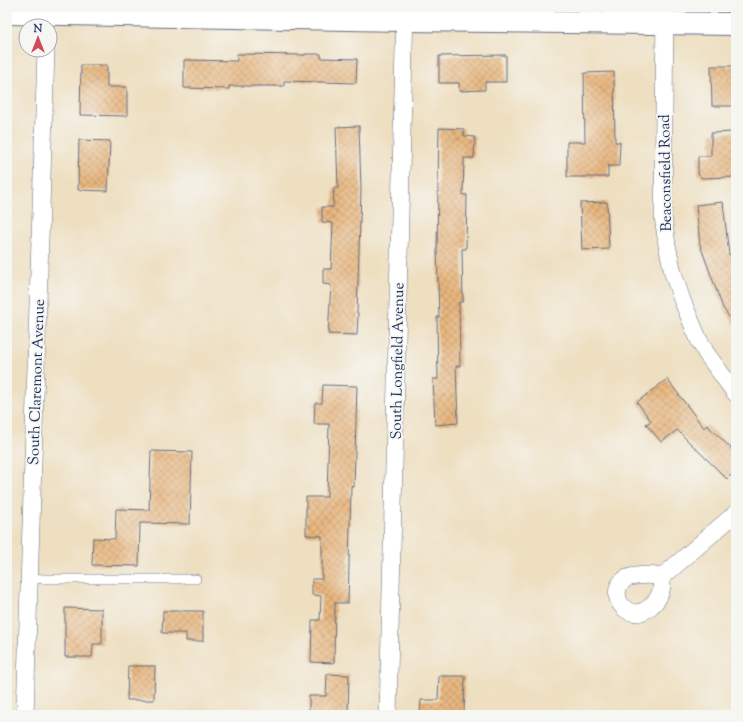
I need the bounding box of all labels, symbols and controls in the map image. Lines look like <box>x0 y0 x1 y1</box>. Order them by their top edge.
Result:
north arrow <box>18 18 58 58</box>
text: N <box>33 21 43 37</box>
street label: Beaconsfield Road <box>655 114 678 232</box>
street label: South Longfield Avenue <box>387 282 410 440</box>
street label: South Claremont Avenue <box>24 299 51 465</box>

